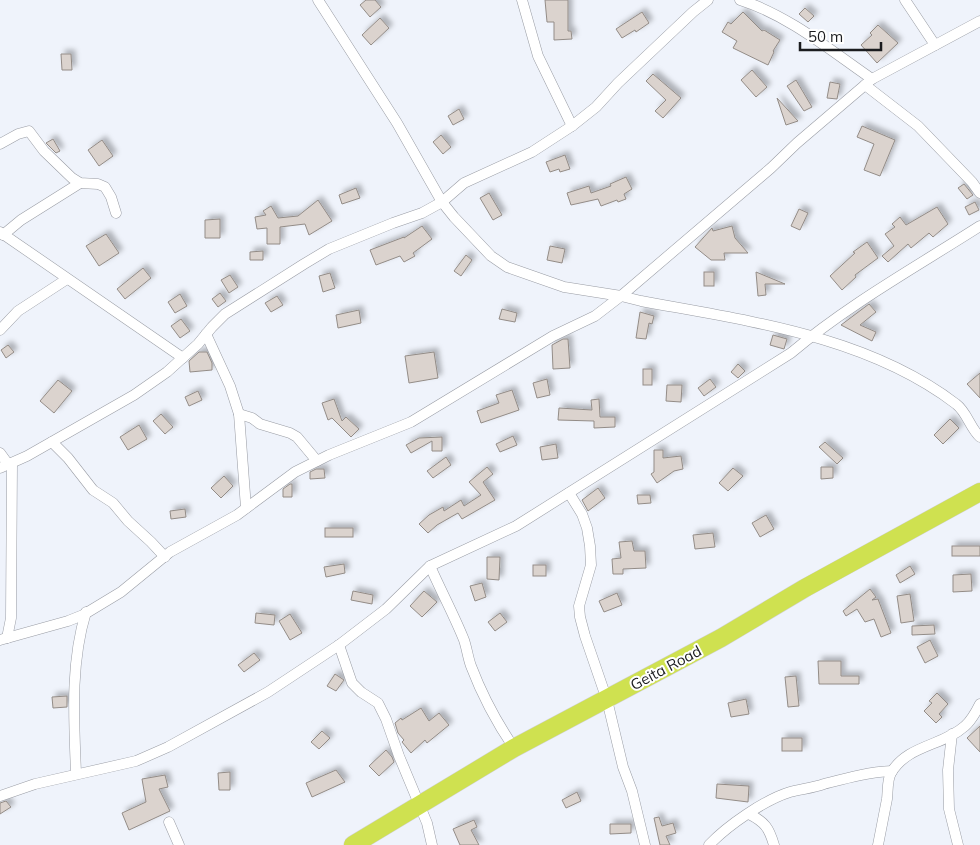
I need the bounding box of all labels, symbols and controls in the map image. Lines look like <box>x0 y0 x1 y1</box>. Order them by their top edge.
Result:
scale bar <box>800 20 881 52</box>
text: 50 m <box>808 27 843 46</box>
street label: Geita Road <box>627 641 705 694</box>

